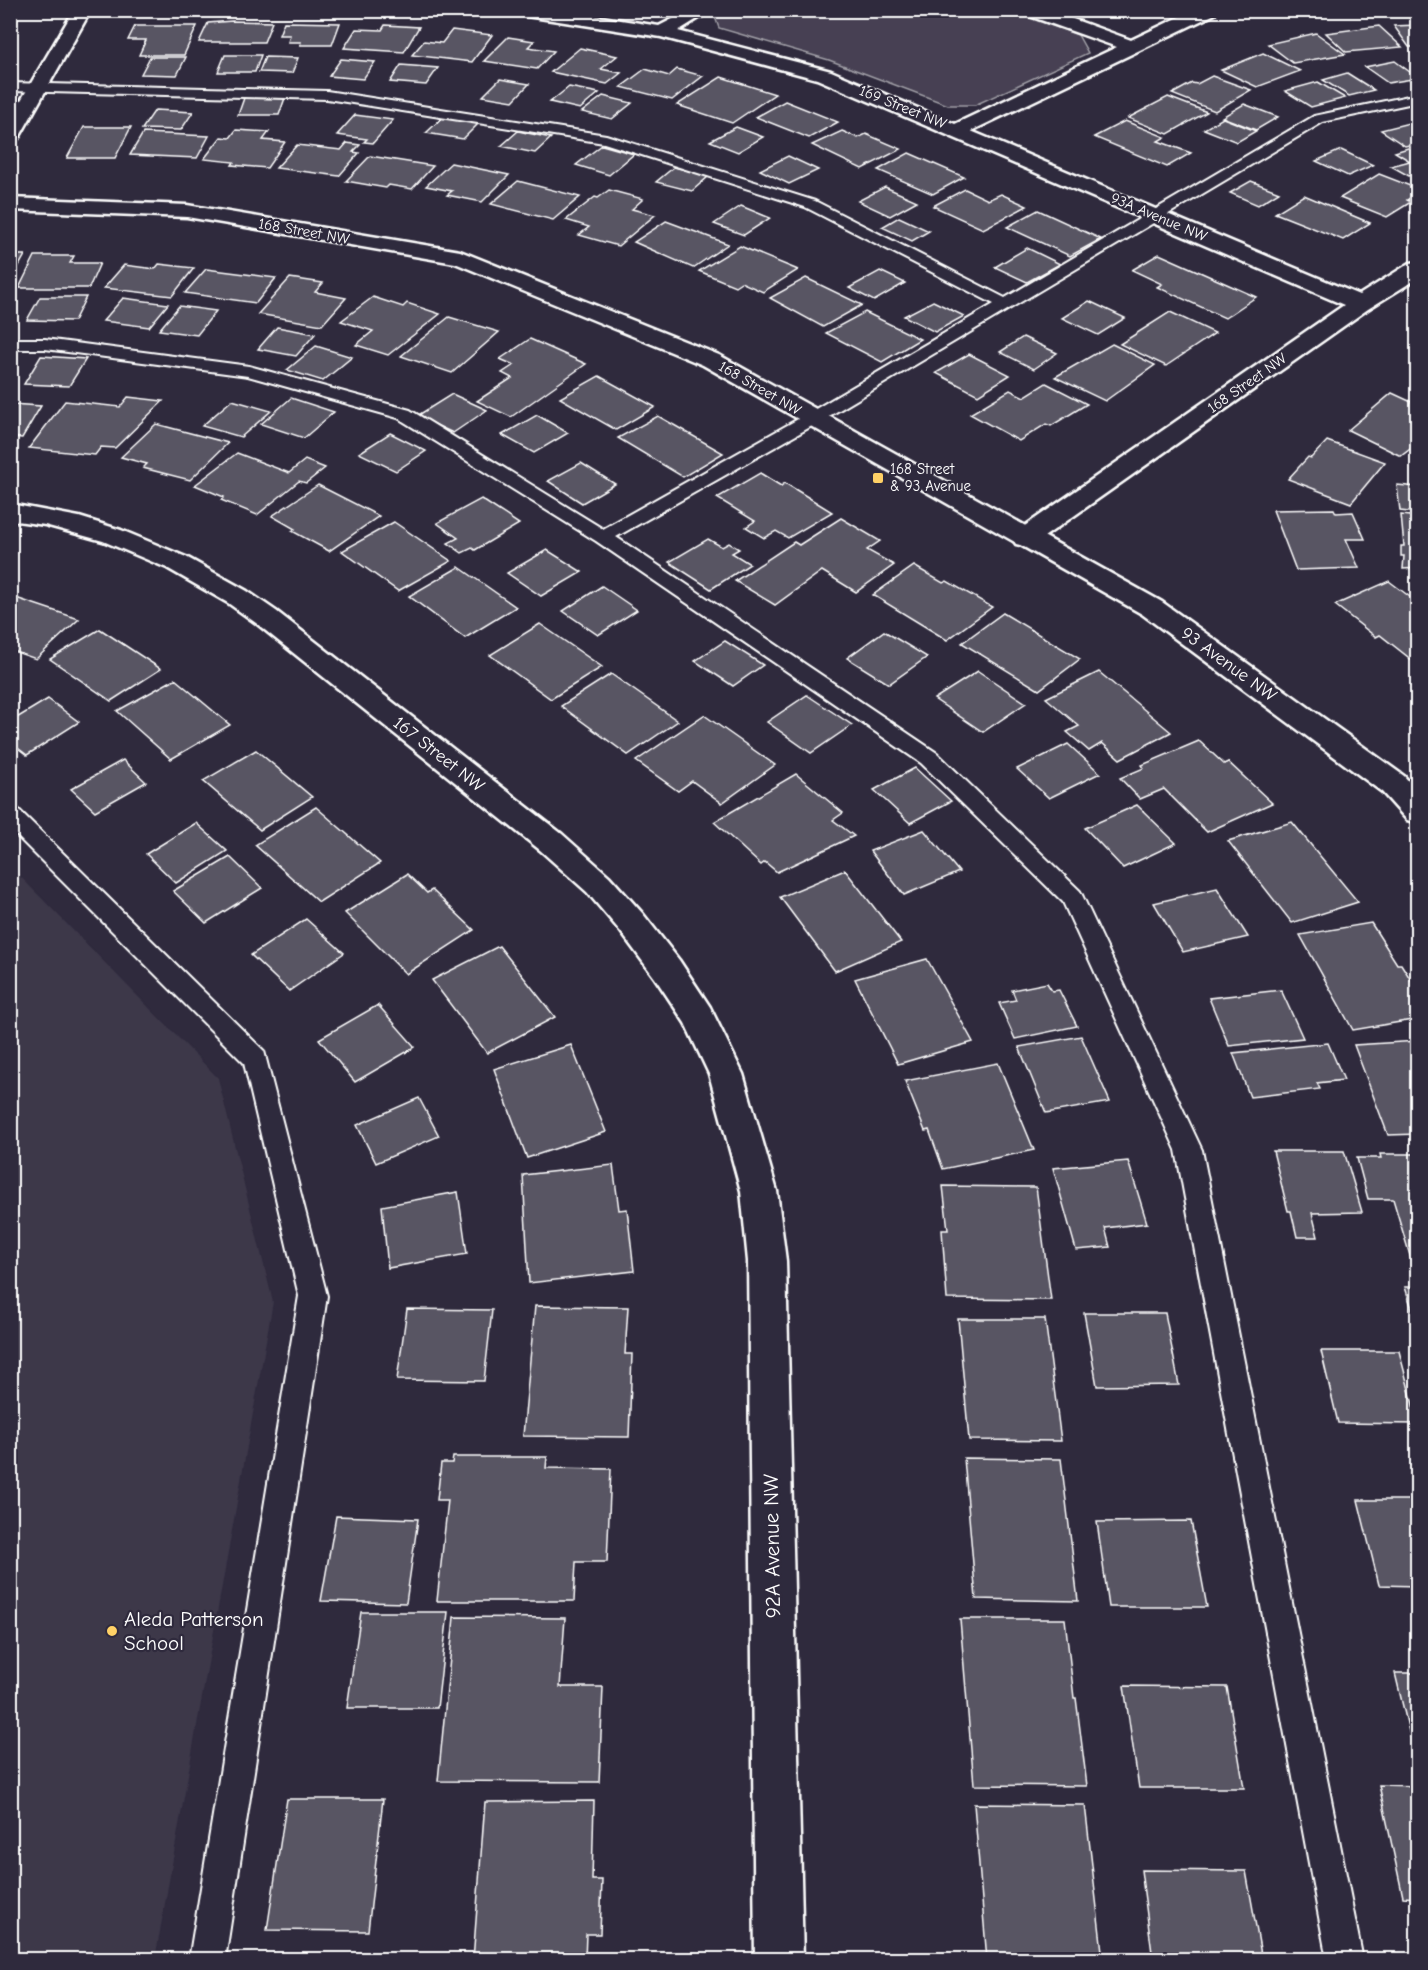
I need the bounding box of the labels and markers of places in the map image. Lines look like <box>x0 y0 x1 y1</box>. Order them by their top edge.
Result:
place label: 168 Street & 93 Avenue <box>890 460 971 495</box>
marker: 168 Street & 93 Avenue <box>871 471 885 485</box>
place label: Aleda Patterson School <box>124 1607 264 1655</box>
marker: Aleda Patterson School <box>105 1624 119 1638</box>

